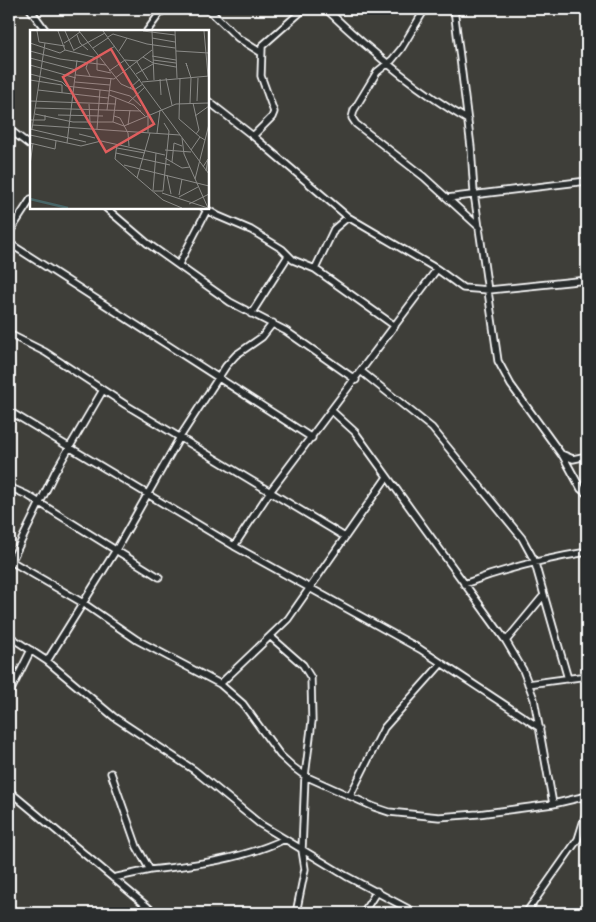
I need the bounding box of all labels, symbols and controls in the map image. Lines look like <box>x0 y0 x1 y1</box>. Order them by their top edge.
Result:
inset map <box>30 30 209 209</box>

